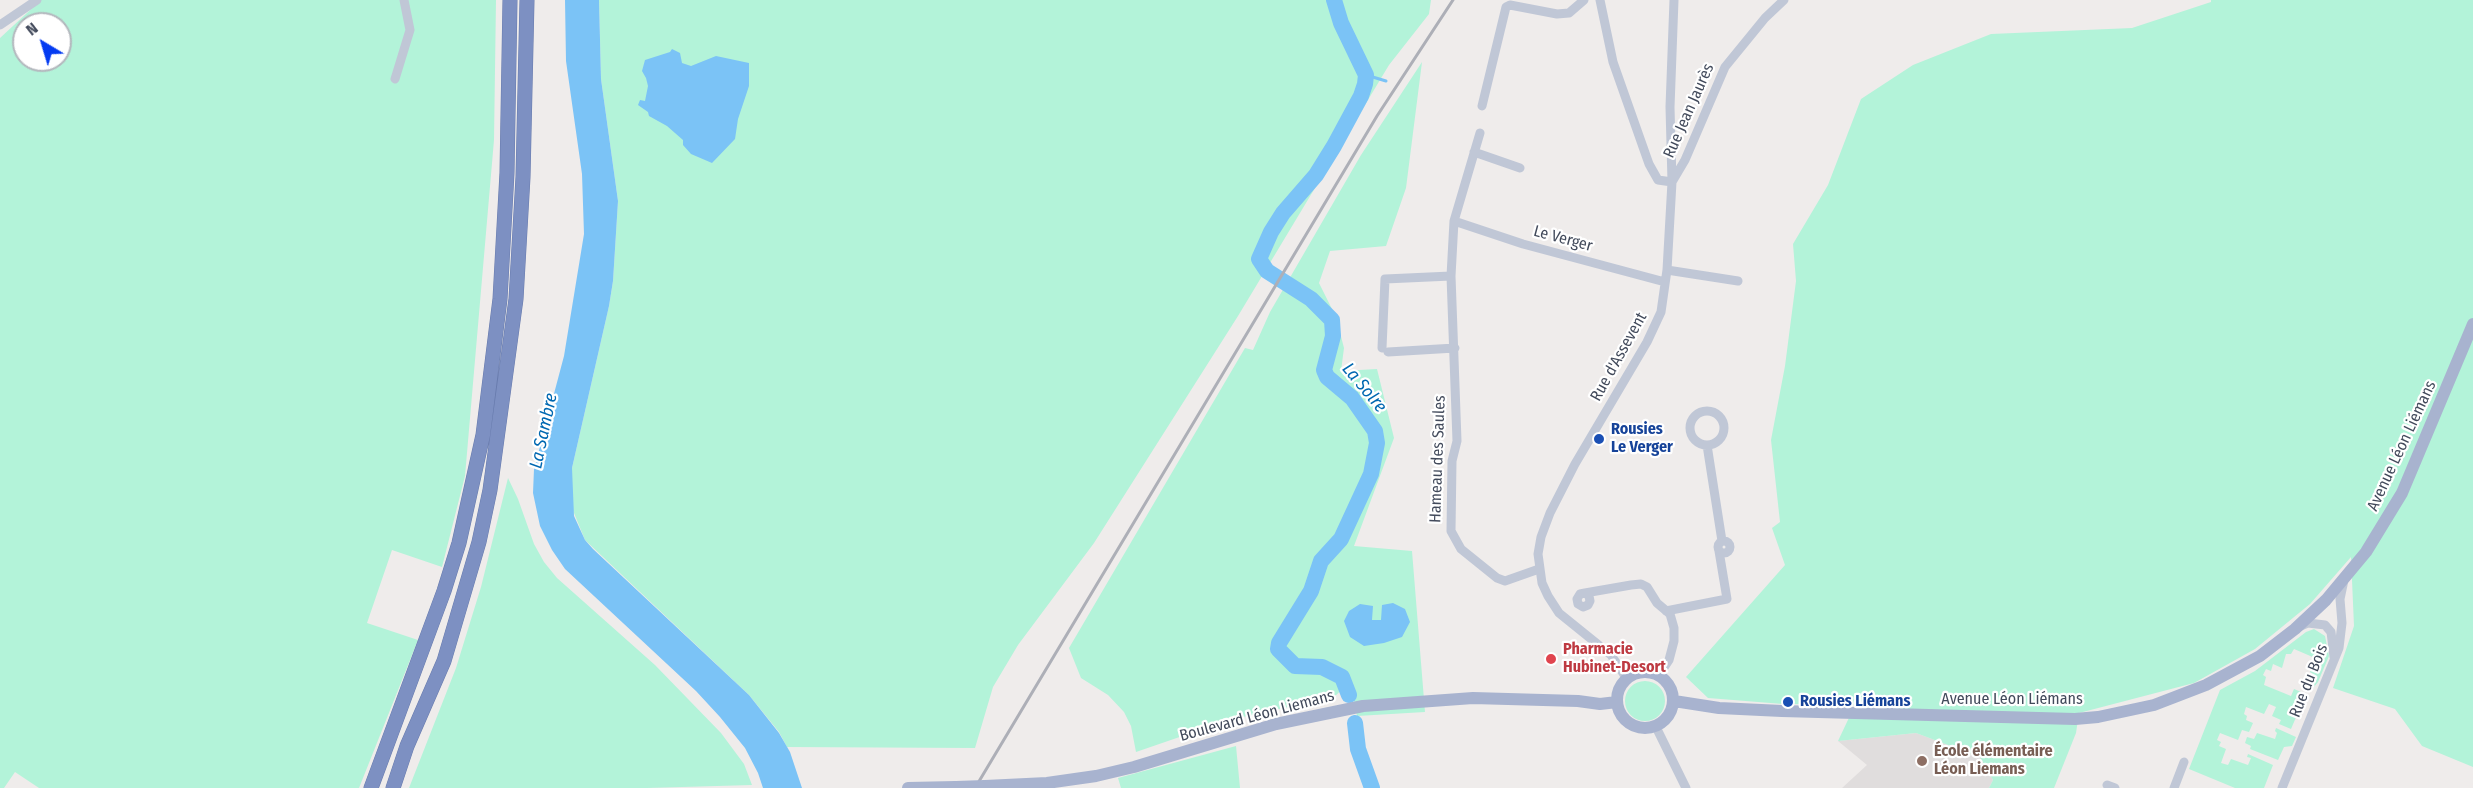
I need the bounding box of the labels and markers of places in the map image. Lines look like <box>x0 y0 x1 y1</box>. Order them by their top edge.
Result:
place label: Rousies Le Verger <box>1611 420 1673 458</box>
marker: Rousies Le Verger <box>1592 432 1606 446</box>
place label: Pharmacie Hubinet-Desort <box>1563 640 1666 678</box>
marker: Pharmacie Hubinet-Desort <box>1544 652 1558 666</box>
place label: Rousies Liémans <box>1800 692 1910 712</box>
marker: Rousies Liémans <box>1781 695 1795 709</box>
place label: École élémentaire Léon Liemans <box>1934 742 2052 780</box>
marker: École élémentaire Léon Liemans <box>1915 754 1929 768</box>

